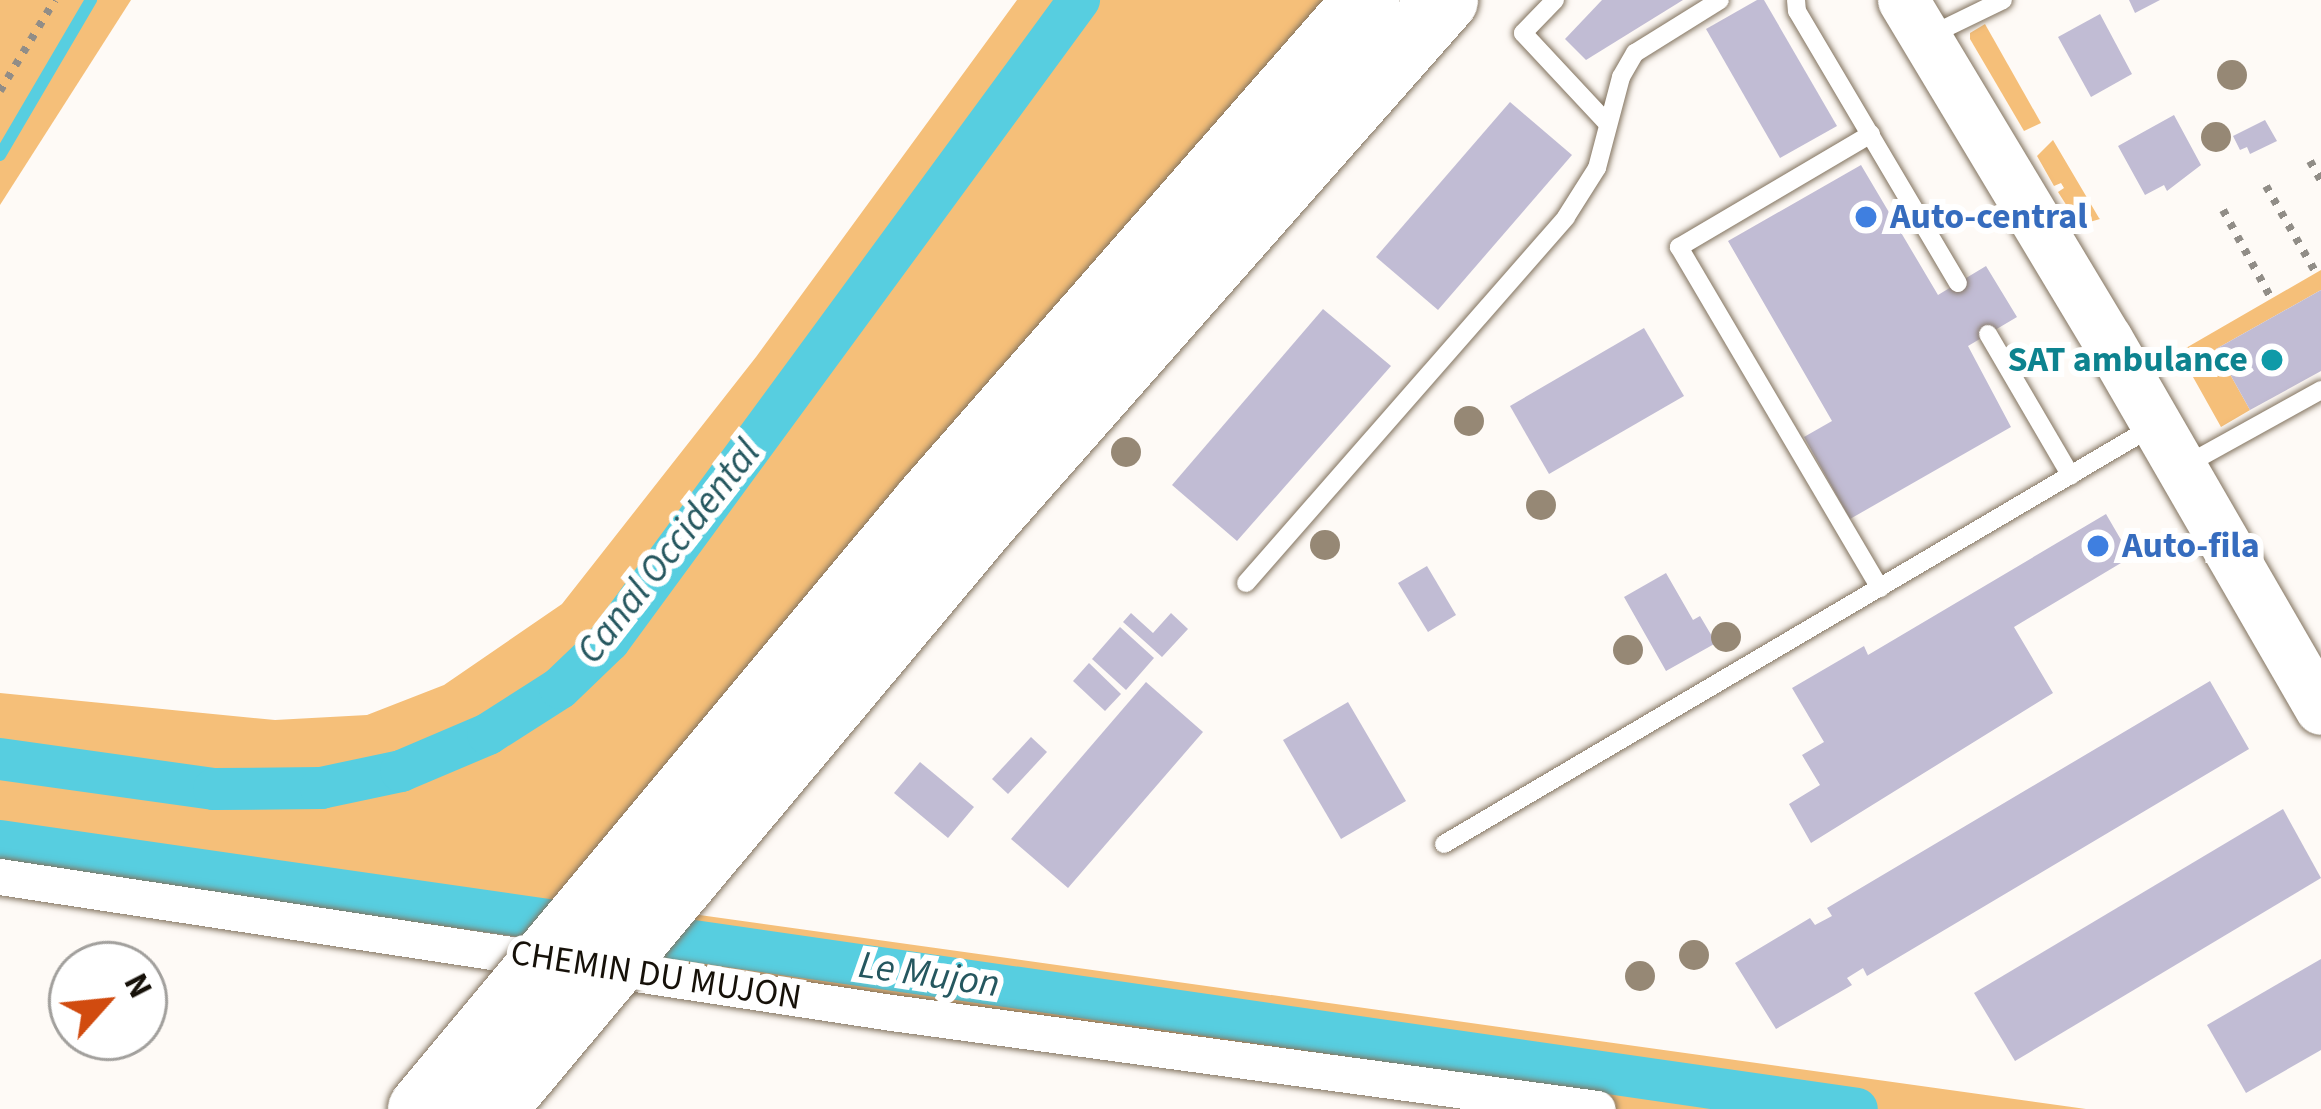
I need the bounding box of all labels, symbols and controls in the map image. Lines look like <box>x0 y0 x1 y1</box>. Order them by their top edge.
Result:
place label: Auto-central <box>1890 195 2088 239</box>
marker: Auto-central <box>1853 204 1879 230</box>
place label: SAT ambulance <box>2008 338 2248 382</box>
marker: SAT ambulance <box>2259 347 2285 373</box>
water label: Canal Occidental <box>567 431 771 673</box>
place label: Auto-fila <box>2122 524 2260 568</box>
marker: Auto-fila <box>2085 533 2111 559</box>
street label: CHEMIN DU MUJON <box>508 931 804 1019</box>
north arrow <box>48 941 168 1061</box>
water label: Le Mujon <box>856 942 1002 1008</box>
text: N <box>112 965 164 1006</box>

